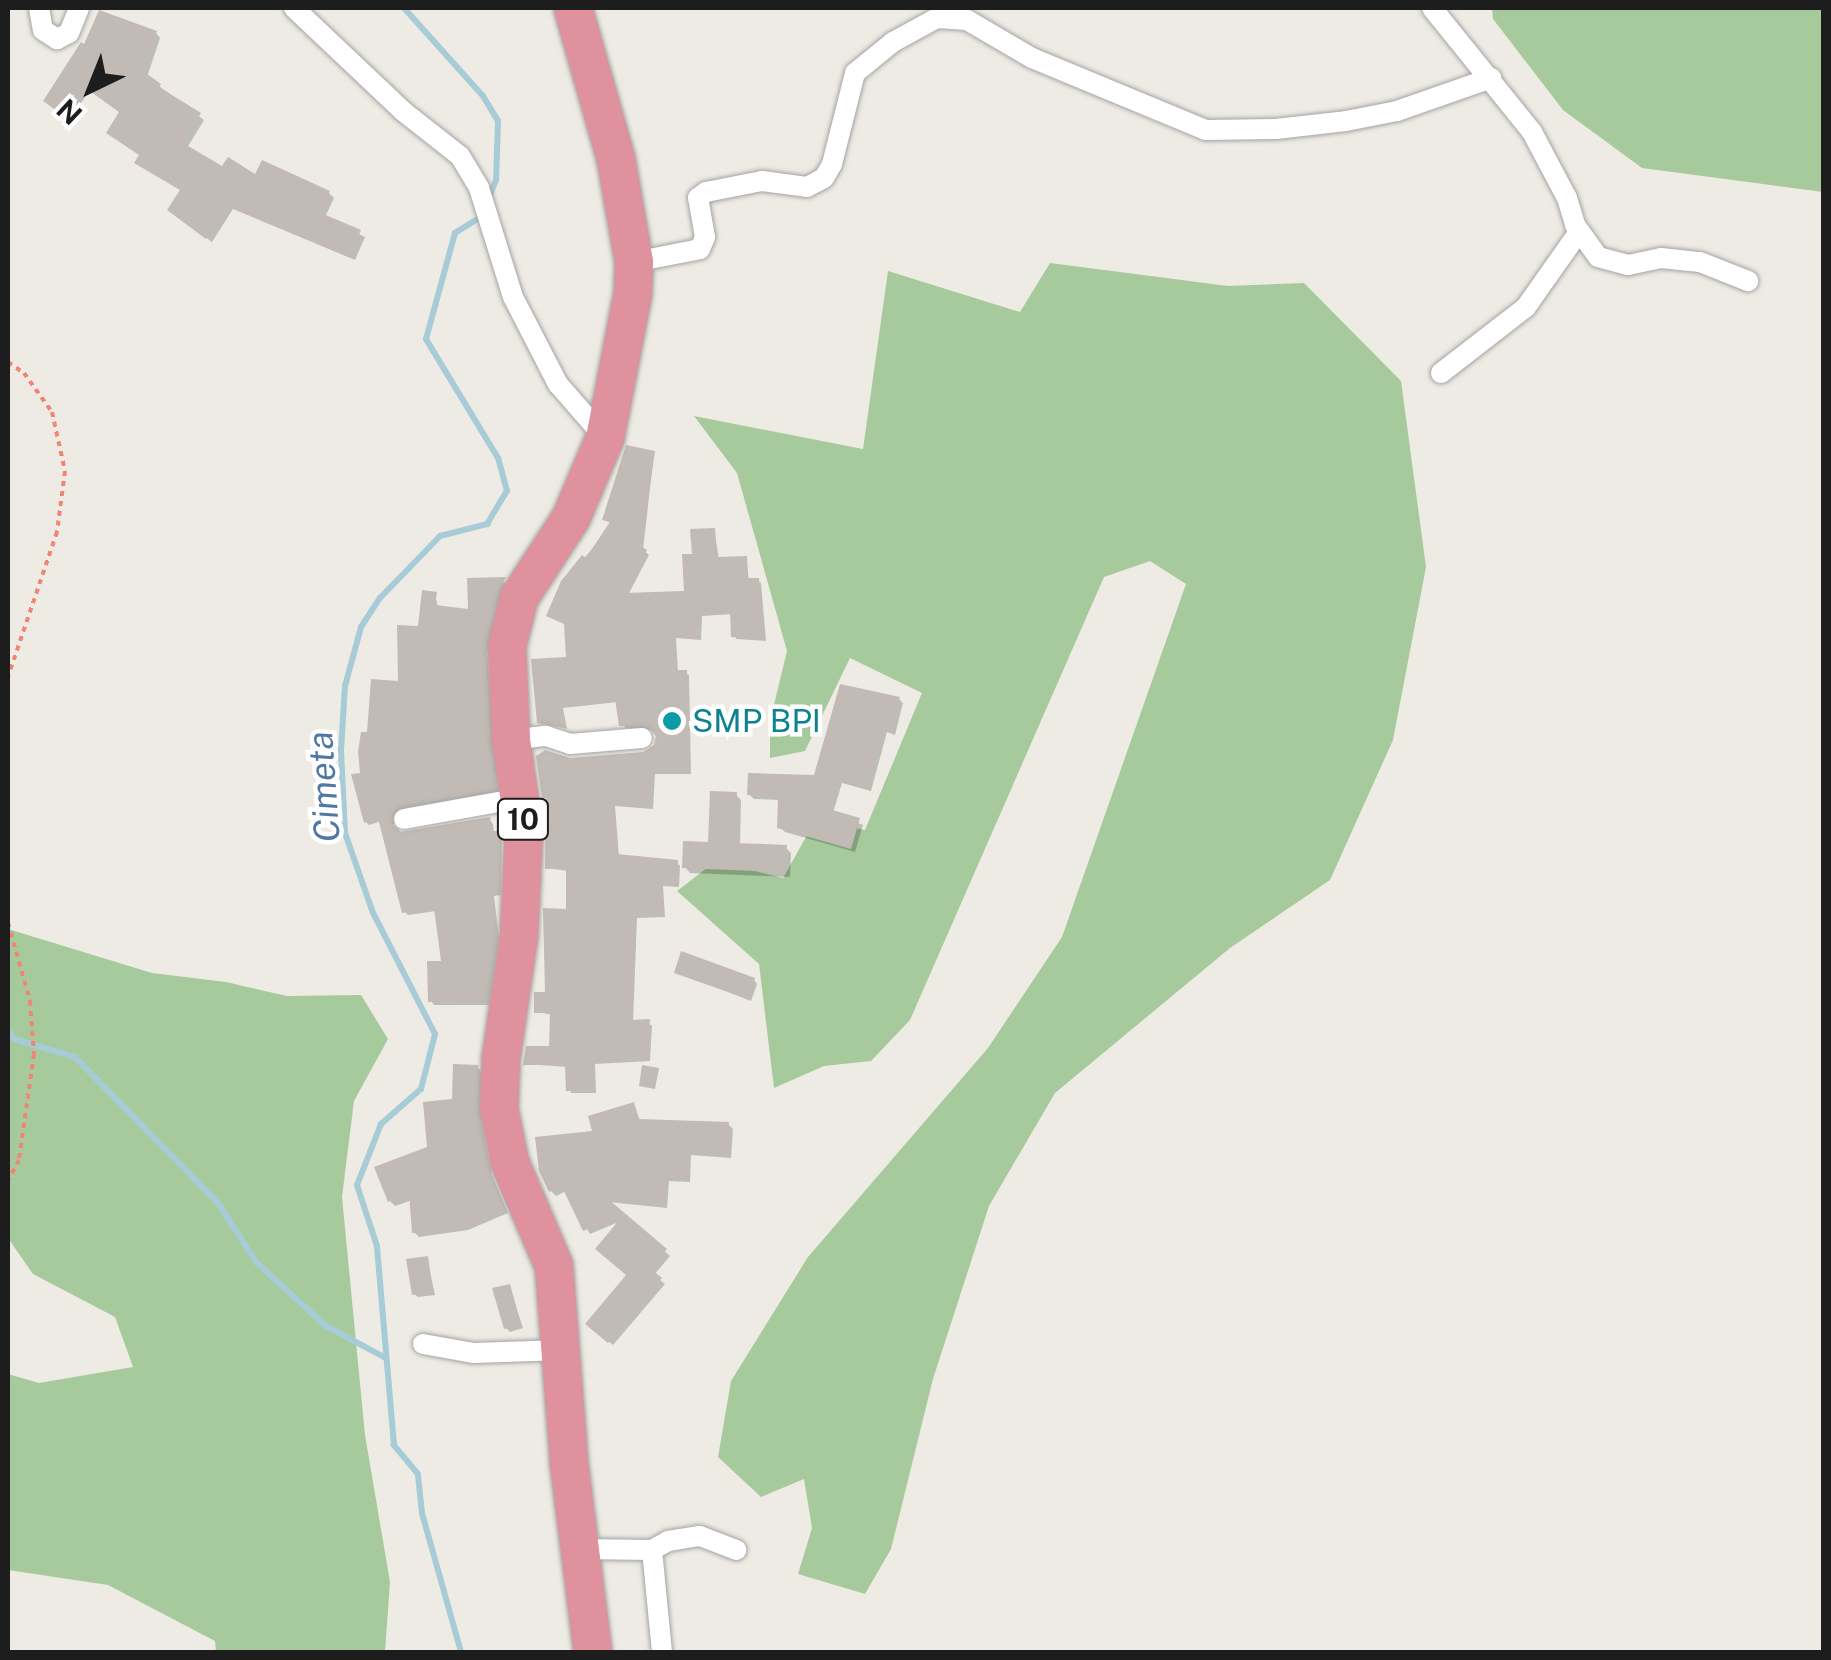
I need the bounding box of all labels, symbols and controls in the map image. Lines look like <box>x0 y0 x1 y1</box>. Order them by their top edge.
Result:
north arrow <box>40 40 140 140</box>
text: N <box>50 93 88 132</box>
place label: SMP BPI <box>692 702 821 740</box>
marker: SMP BPI <box>661 710 683 732</box>
water label: Cimeta <box>299 730 349 844</box>
road number: 10 <box>496 794 550 844</box>

